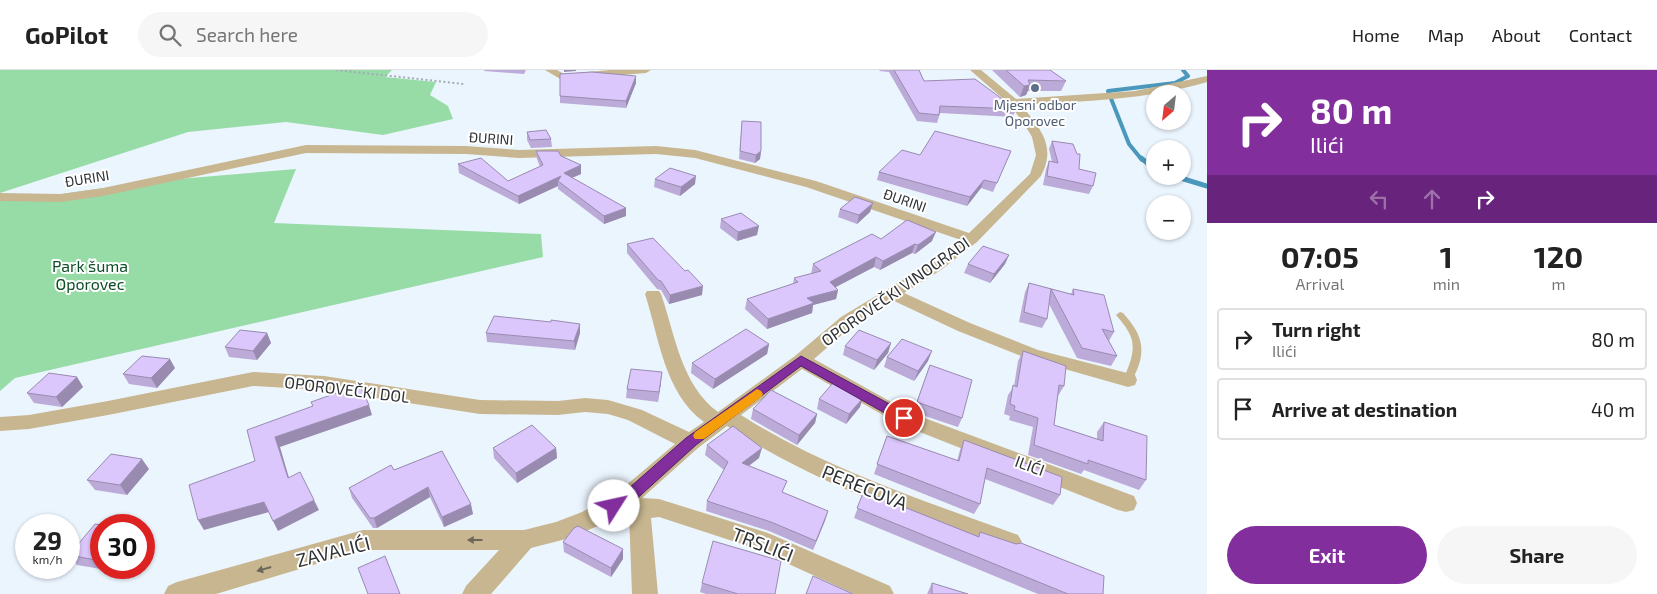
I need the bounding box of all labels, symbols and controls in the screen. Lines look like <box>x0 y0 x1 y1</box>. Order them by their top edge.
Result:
search box <box>138 12 488 57</box>
text: GoPilot <box>25 20 108 49</box>
icon: search <box>156 21 184 49</box>
text: Search here <box>196 23 298 46</box>
text: Home <box>1352 24 1400 46</box>
text: Map <box>1428 24 1464 46</box>
text: About <box>1492 24 1541 46</box>
text: Contact <box>1569 24 1632 46</box>
marker: Mjesni odbor Oporovec <box>1029 82 1041 94</box>
north arrow <box>1146 85 1191 130</box>
map controls <box>1146 85 1191 240</box>
text: 80 m <box>1310 89 1392 131</box>
icon: right <box>1227 90 1292 155</box>
place label: Mjesni odbor Oporovec <box>994 96 1077 129</box>
street label: ĐURINI <box>468 128 514 148</box>
text: Ilići <box>1310 131 1344 157</box>
button: + <box>1146 140 1191 185</box>
street label: ĐURINI <box>64 166 110 190</box>
street label: ĐURINI <box>881 185 929 215</box>
icon: left <box>1365 185 1393 213</box>
icon: ahead <box>1418 185 1446 213</box>
icon: right <box>1471 185 1499 213</box>
button: − <box>1146 195 1191 240</box>
street label: OPOROVEČKI VINOGRADI <box>817 233 973 349</box>
text: 07:05 <box>1281 238 1359 274</box>
text: 1 <box>1440 238 1453 274</box>
text: 120 <box>1534 238 1583 274</box>
park label: Park šuma Oporovec <box>52 256 128 293</box>
text: Arrival <box>1295 274 1344 293</box>
text: min <box>1433 274 1460 293</box>
text: m <box>1551 274 1565 293</box>
text: Turn right <box>1272 318 1360 341</box>
icon: right <box>1229 325 1257 353</box>
text: 80 m <box>1591 328 1635 351</box>
text: Ilići <box>1272 341 1297 360</box>
street label: OPOROVEČKI DOL <box>283 372 411 406</box>
icon: arrive <box>1229 395 1257 423</box>
pin <box>883 397 925 439</box>
text: Arrive at destination <box>1272 398 1457 421</box>
text: 40 m <box>1591 398 1635 421</box>
icon: arrive <box>890 404 918 432</box>
street label: ILIĆI <box>1013 451 1047 479</box>
street label: PERECOVA <box>819 459 911 515</box>
position arrow <box>587 479 639 531</box>
speed limit sign: 30 <box>90 514 155 579</box>
street label: TRSLIĆI <box>729 522 797 566</box>
text: 29 <box>33 525 62 555</box>
button: Exit <box>1227 526 1427 584</box>
button: Share <box>1437 526 1637 584</box>
street label: ZAVALIĆI <box>294 531 372 571</box>
one-way arrow <box>467 536 483 544</box>
text: km/h <box>33 552 62 566</box>
one-way arrow <box>256 566 271 574</box>

